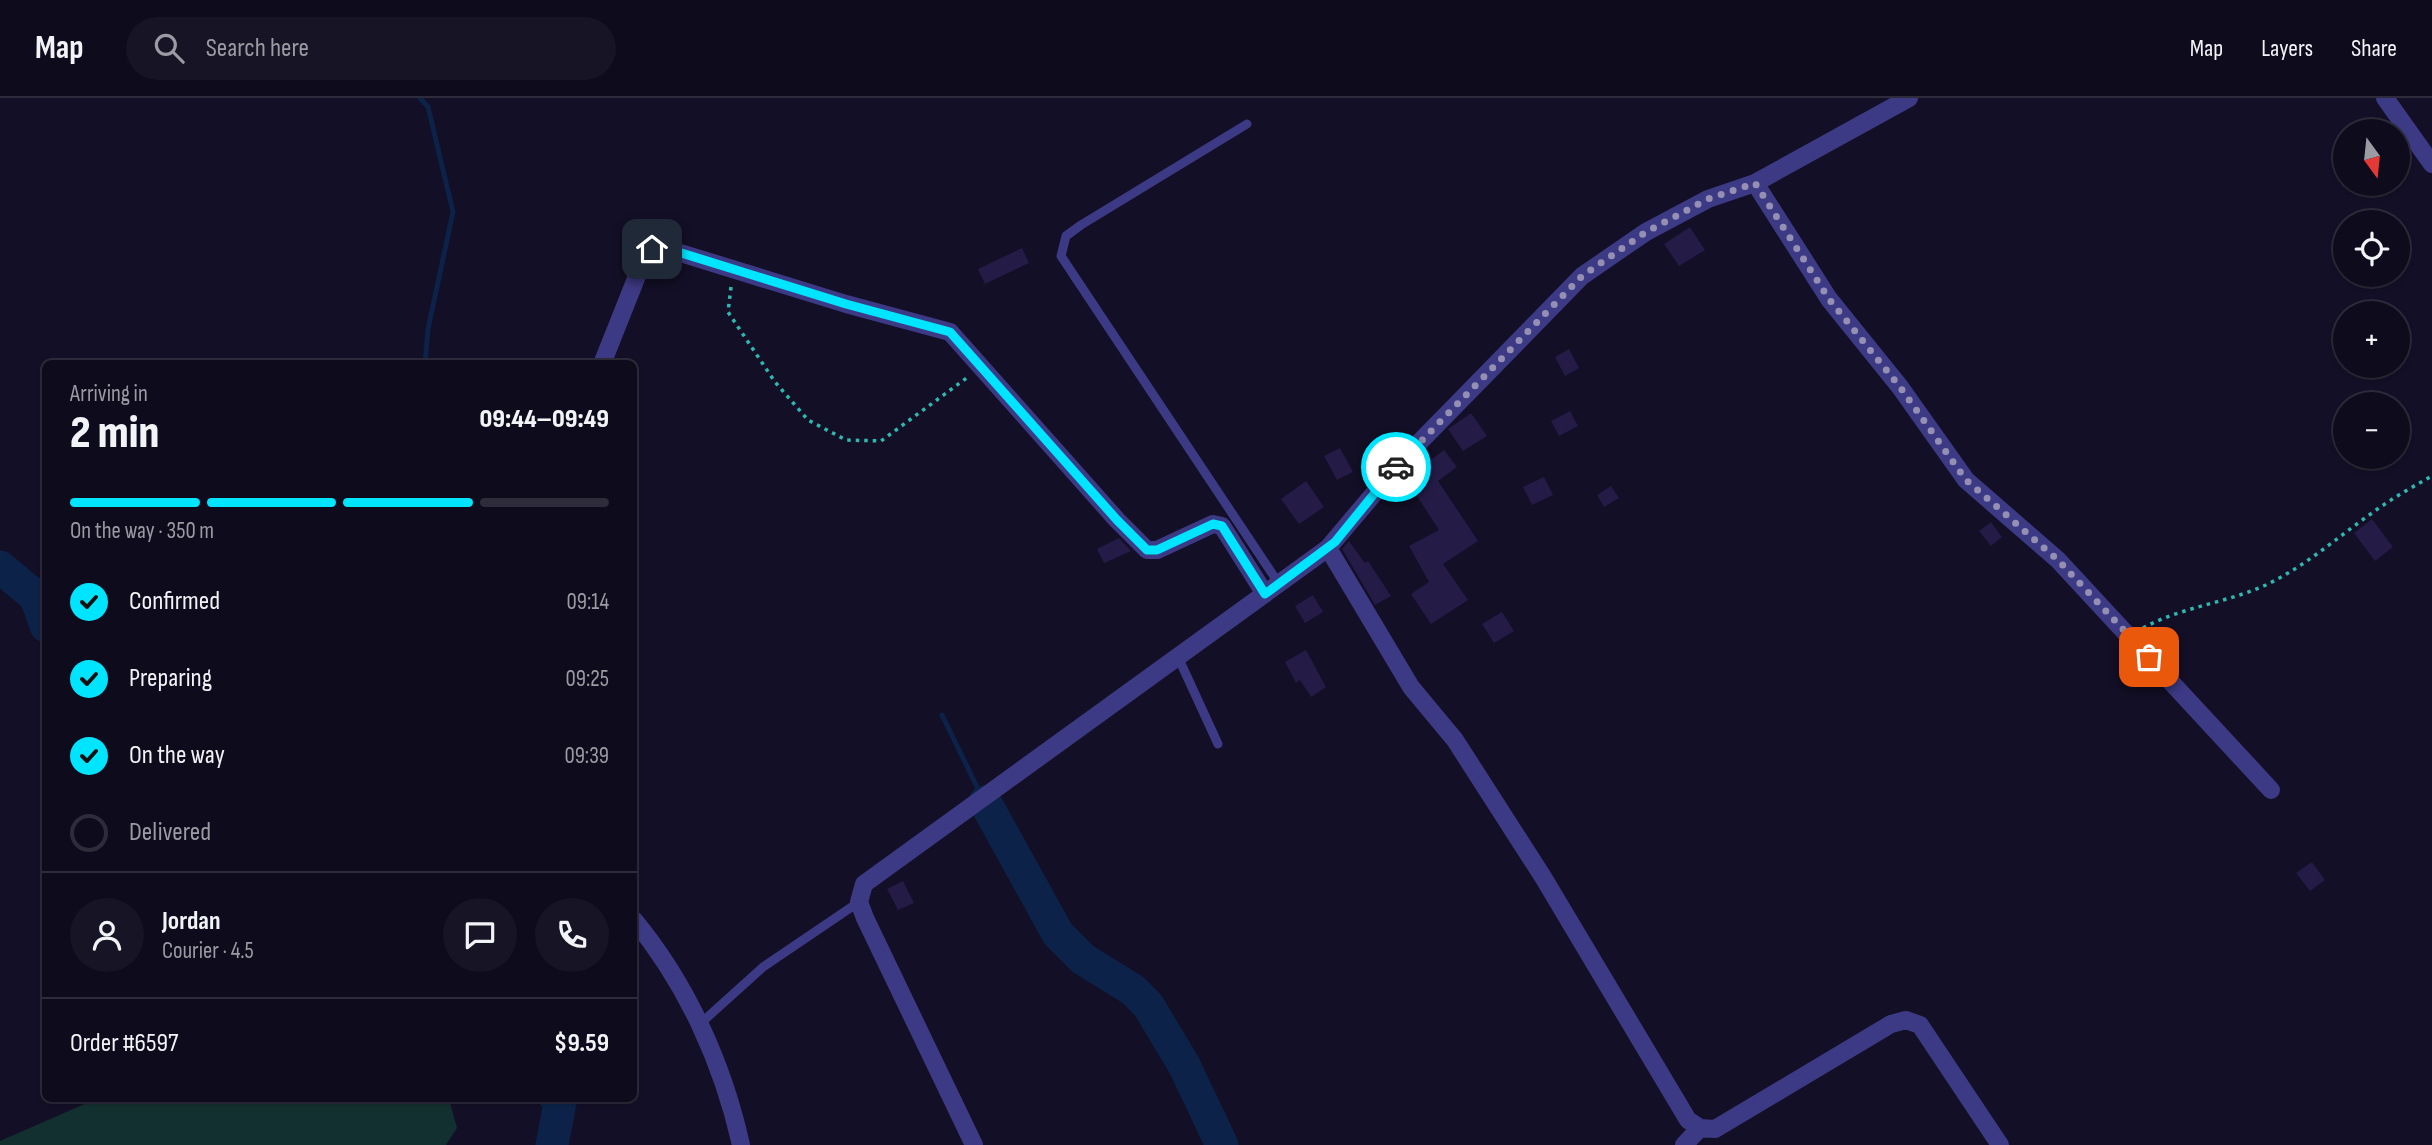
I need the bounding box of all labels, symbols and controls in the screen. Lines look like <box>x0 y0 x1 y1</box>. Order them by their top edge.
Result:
search box <box>126 17 616 80</box>
text: Map <box>35 28 84 68</box>
icon: search <box>150 29 188 67</box>
text: Search here <box>206 33 309 64</box>
text: Map <box>2190 34 2223 63</box>
text: Layers <box>2261 34 2313 63</box>
text: Share <box>2351 34 2397 63</box>
north arrow <box>2333 119 2410 196</box>
map controls <box>2333 119 2410 469</box>
button: locate <box>2333 210 2410 287</box>
pin <box>622 219 682 279</box>
icon: home <box>633 230 671 268</box>
button: + <box>2333 301 2410 378</box>
text: Arriving in <box>70 380 148 408</box>
button: − <box>2333 392 2410 469</box>
text: 09:44–09:49 <box>480 404 609 435</box>
text: 2 min <box>70 406 159 461</box>
courier <box>1361 432 1431 502</box>
icon: car <box>1377 448 1415 486</box>
text: On the way · 350 m <box>70 517 214 545</box>
icon: check <box>70 583 108 621</box>
text: Confirmed <box>129 586 220 617</box>
text: 09:14 <box>567 588 609 616</box>
pin <box>2119 627 2179 687</box>
icon: bag <box>2130 638 2168 676</box>
icon: check <box>70 660 108 698</box>
text: Preparing <box>129 663 212 694</box>
text: 09:25 <box>566 665 609 693</box>
icon: check <box>70 737 108 775</box>
text: On the way <box>129 740 225 771</box>
text: 09:39 <box>564 742 609 770</box>
text: Delivered <box>129 817 211 848</box>
button: person <box>70 898 144 972</box>
button: chat <box>443 898 517 972</box>
button: phone <box>535 898 609 972</box>
text: Jordan <box>162 906 220 937</box>
text: Courier · 4.5 <box>162 937 254 965</box>
text: Order #6597 <box>70 1028 178 1059</box>
text: $9.59 <box>554 1028 609 1059</box>

